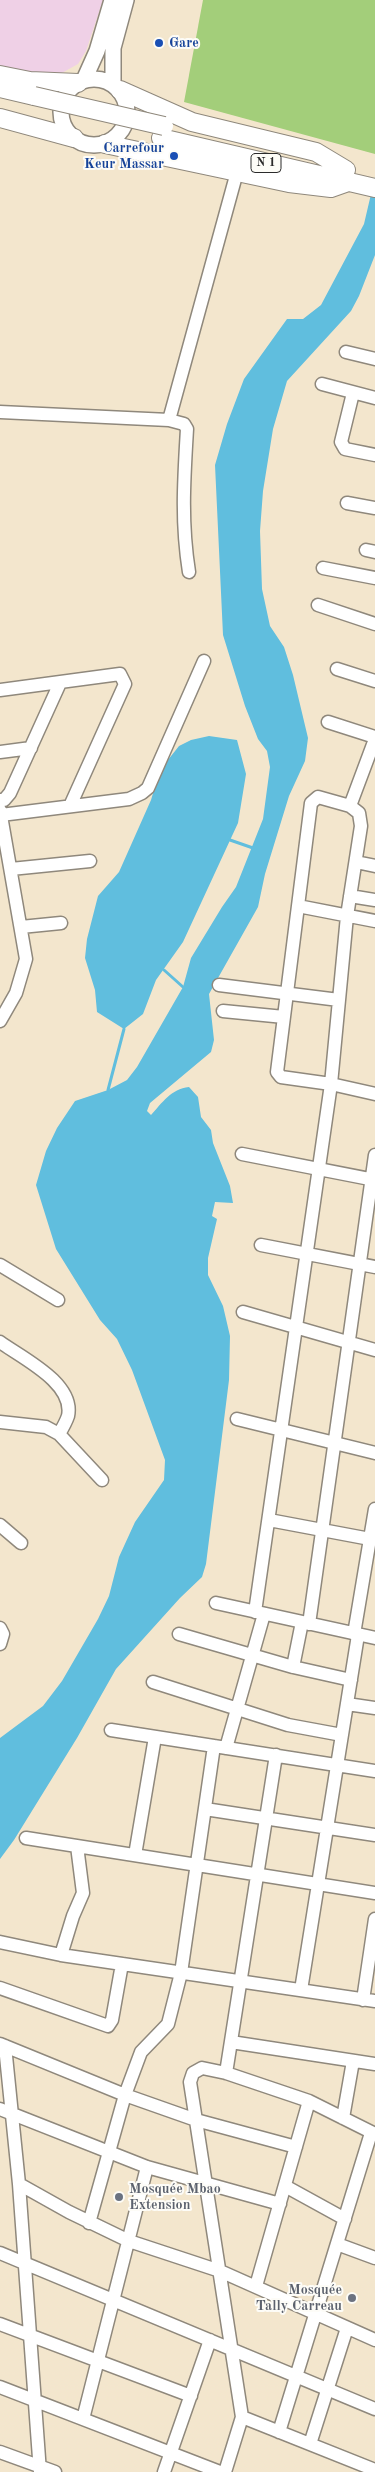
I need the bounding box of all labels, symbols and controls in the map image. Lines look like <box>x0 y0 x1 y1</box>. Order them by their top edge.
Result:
place label: Gare <box>169 35 199 51</box>
marker: Gare <box>153 37 165 49</box>
place label: Carrefour Keur Massar <box>84 140 164 172</box>
marker: Carrefour Keur Massar <box>168 150 180 162</box>
road number: N 1 <box>251 154 281 172</box>
place label: Mosquée Mbao Extension <box>129 2181 221 2214</box>
marker: Mosquée Mbao Extension <box>113 2191 125 2203</box>
place label: Mosquée Tally Carreau <box>256 2282 342 2314</box>
marker: Mosquée Tally Carreau <box>346 2292 358 2304</box>

